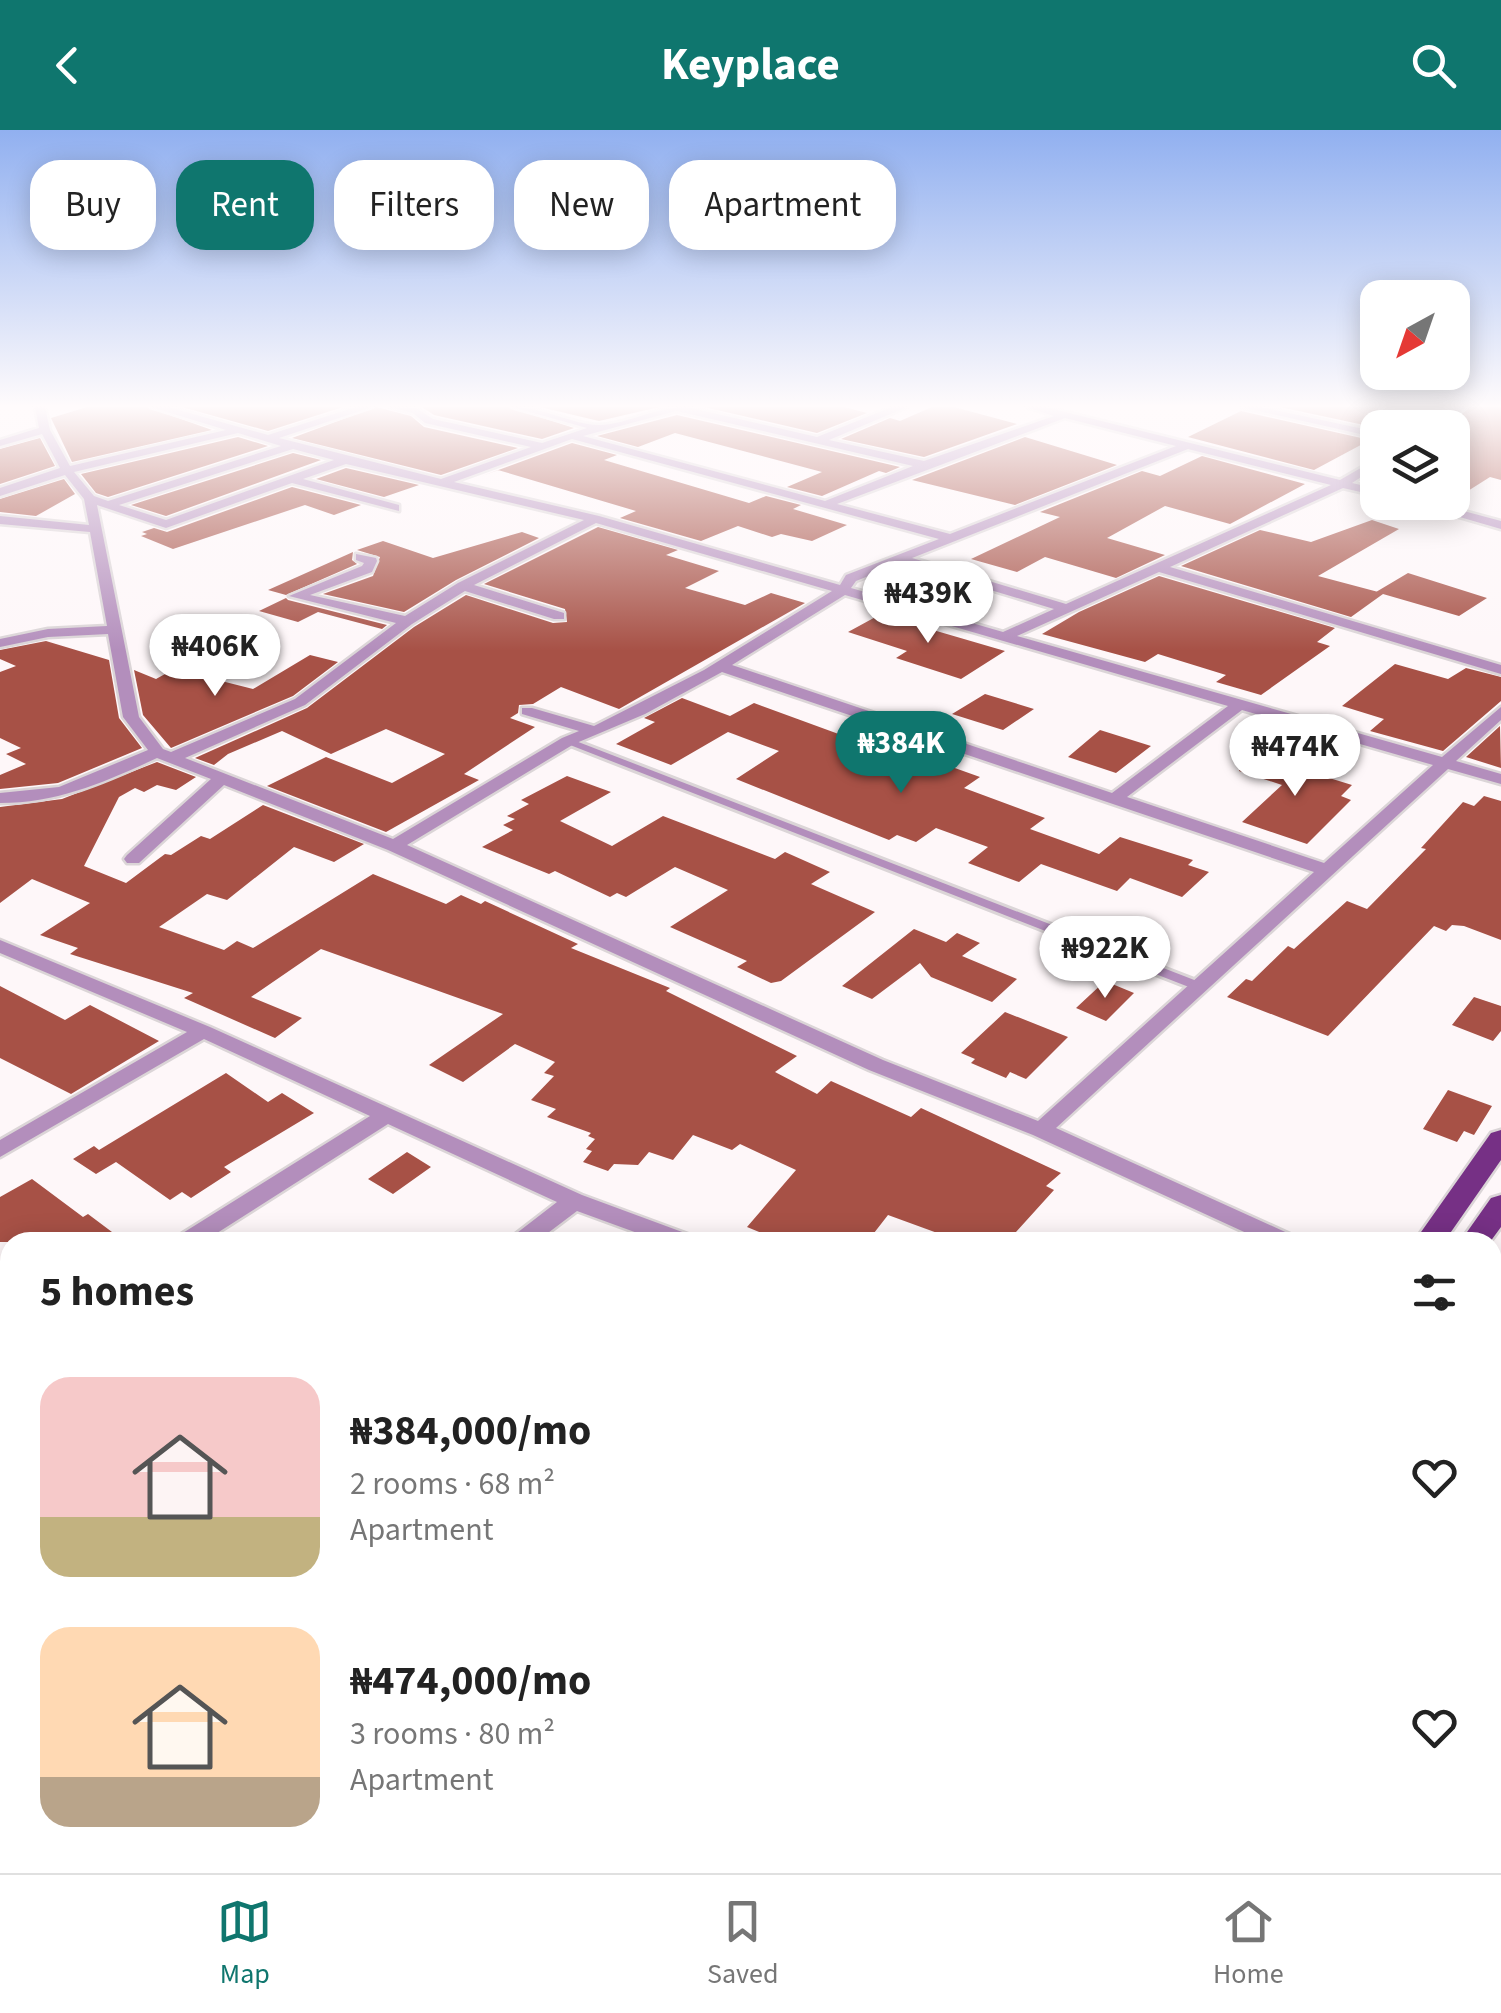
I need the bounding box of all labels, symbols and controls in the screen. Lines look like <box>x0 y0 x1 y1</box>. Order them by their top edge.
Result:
text: Keyplace <box>661 33 840 97</box>
icon: back <box>40 38 95 93</box>
icon: search <box>1406 38 1461 93</box>
chip: Buy <box>30 160 156 250</box>
chip: Rent <box>176 160 314 250</box>
chip: Filters <box>334 160 494 250</box>
chip: New <box>514 160 649 250</box>
chip: Apartment <box>669 160 896 250</box>
north arrow <box>1360 280 1470 390</box>
map controls <box>1360 280 1470 520</box>
button: layers <box>1360 410 1470 520</box>
pin: ₦439K <box>858 561 998 646</box>
text: ₦439K <box>884 570 972 616</box>
pin: ₦406K <box>145 614 285 699</box>
text: ₦406K <box>171 623 259 669</box>
pin: ₦384K <box>831 711 971 796</box>
pin: ₦474K <box>1225 714 1365 799</box>
text: ₦384K <box>857 720 945 766</box>
text: ₦474K <box>1251 723 1339 769</box>
pin: ₦922K <box>1035 916 1175 1001</box>
text: ₦922K <box>1061 925 1149 971</box>
text: 5 homes <box>40 1262 194 1322</box>
icon: filters <box>1407 1265 1462 1320</box>
text: ₦384,000/mo <box>350 1401 591 1461</box>
icon: home <box>120 1417 240 1537</box>
icon: heart <box>1407 1450 1462 1505</box>
text: 2 rooms · 68 m² <box>350 1461 555 1507</box>
text: Apartment <box>350 1507 493 1553</box>
text: ₦474,000/mo <box>350 1651 591 1711</box>
icon: home <box>120 1667 240 1787</box>
icon: heart <box>1407 1700 1462 1755</box>
text: 3 rooms · 80 m² <box>350 1711 555 1757</box>
text: Apartment <box>350 1757 493 1803</box>
tab: Map <box>217 1894 272 1994</box>
tab: Saved <box>707 1894 778 1994</box>
tab: Home <box>1213 1894 1284 1994</box>

